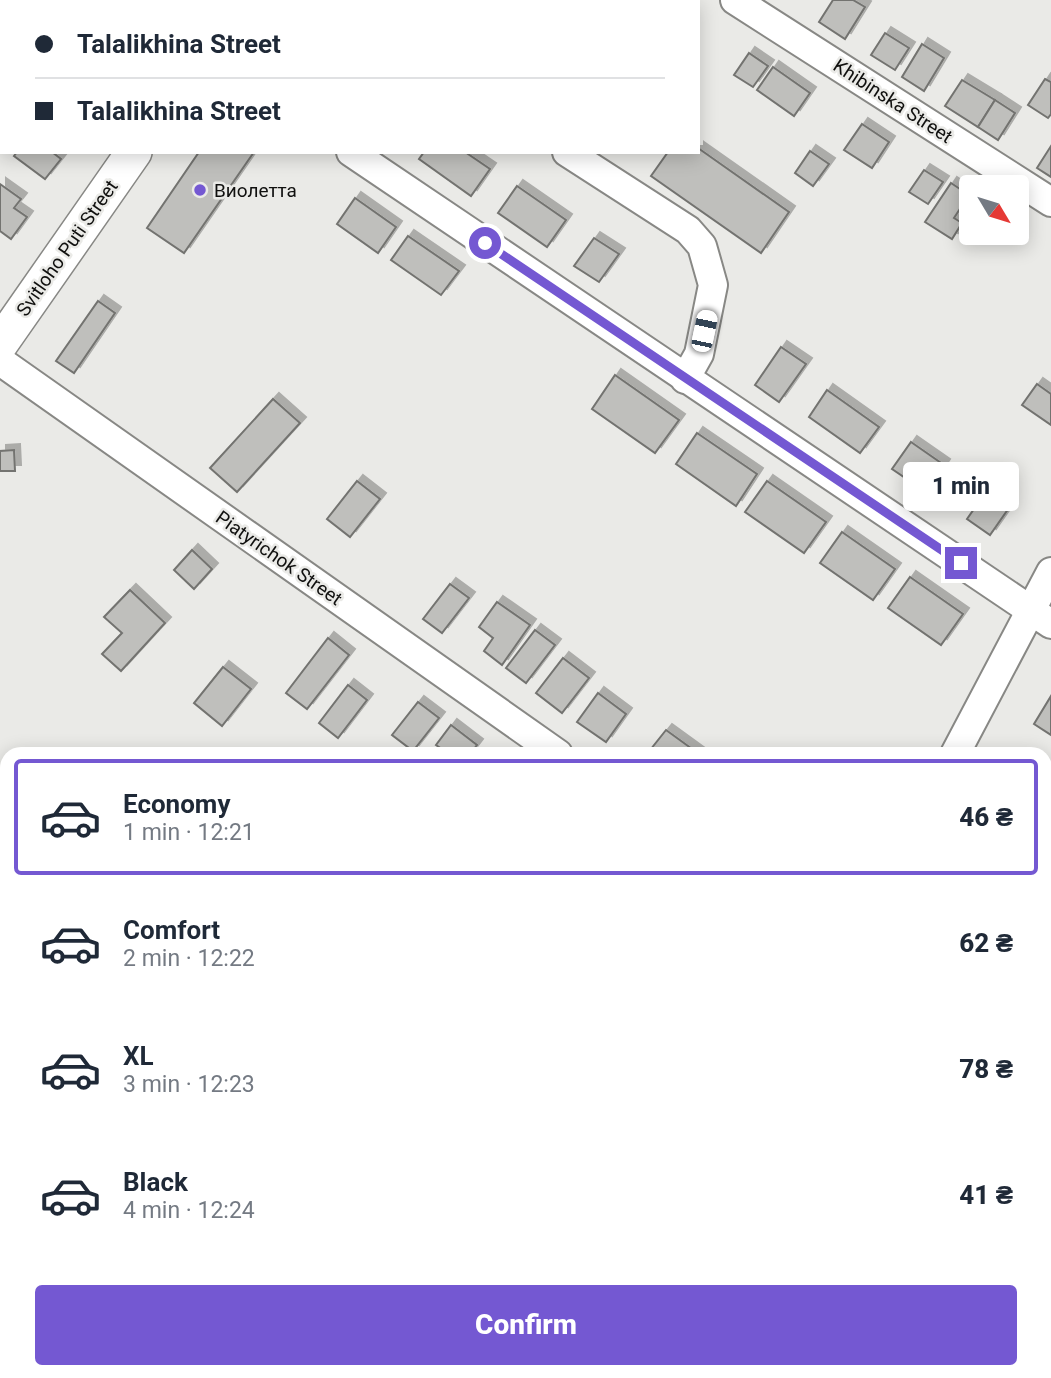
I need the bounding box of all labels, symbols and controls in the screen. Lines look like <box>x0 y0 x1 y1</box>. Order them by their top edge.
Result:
text: Talalikhina Street <box>77 29 281 59</box>
street label: Khibinska Street <box>829 54 957 148</box>
text: Talalikhina Street <box>77 96 281 126</box>
street label: Svitloho Puti Street <box>11 175 123 321</box>
north arrow <box>959 175 1029 245</box>
map controls <box>959 175 1029 245</box>
place label: Виолетта <box>214 179 297 202</box>
marker: Виолетта <box>192 182 208 198</box>
route start <box>469 227 501 259</box>
car <box>690 308 719 354</box>
callout: 1 min <box>903 462 1019 510</box>
text: 1 min <box>932 473 990 500</box>
street label: Piatyrichok Street <box>211 506 347 610</box>
route end <box>945 547 977 579</box>
icon: car <box>39 786 102 849</box>
text: Economy <box>123 789 230 819</box>
text: 46 ₴ <box>959 802 1013 832</box>
text: 1 min · 12:21 <box>123 819 255 846</box>
icon: car <box>39 912 102 975</box>
text: Comfort <box>123 915 220 945</box>
text: 62 ₴ <box>959 928 1013 958</box>
text: 2 min · 12:22 <box>123 945 255 972</box>
icon: car <box>39 1038 102 1101</box>
text: XL <box>123 1041 154 1071</box>
text: 78 ₴ <box>959 1054 1013 1084</box>
text: 3 min · 12:23 <box>123 1071 255 1098</box>
icon: car <box>39 1164 102 1227</box>
text: Black <box>123 1167 188 1197</box>
text: 41 ₴ <box>959 1180 1013 1210</box>
text: 4 min · 12:24 <box>123 1197 255 1224</box>
button: Confirm <box>35 1285 1017 1365</box>

